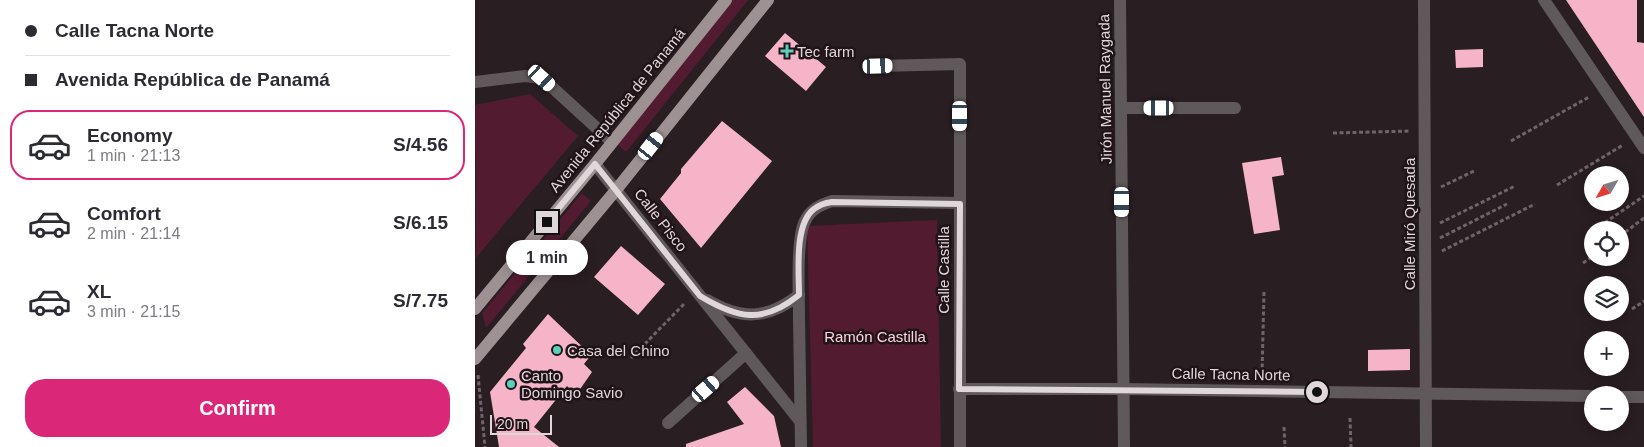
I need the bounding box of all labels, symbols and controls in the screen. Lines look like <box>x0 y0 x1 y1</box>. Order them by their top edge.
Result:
street label: Jirón Manuel Raygada <box>1095 13 1115 164</box>
text: Calle Tacna Norte <box>55 20 214 41</box>
street label: Avenida República de Panamá <box>546 24 689 195</box>
place label: Tec farm <box>797 43 855 60</box>
marker: Tec farm <box>781 45 793 57</box>
car <box>862 58 893 74</box>
car <box>525 62 558 94</box>
text: Avenida República de Panamá <box>55 69 330 90</box>
car <box>952 101 967 131</box>
car <box>1144 101 1174 116</box>
icon: car <box>27 123 72 168</box>
text: Economy <box>87 125 173 146</box>
car <box>635 130 666 162</box>
text: S/4.56 <box>393 134 448 155</box>
text: 1 min · 21:13 <box>87 147 180 164</box>
street label: Calle Miró Quesada <box>1401 157 1418 290</box>
north arrow <box>1584 166 1629 211</box>
map controls <box>1584 166 1629 431</box>
street label: Calle Pisco <box>631 185 691 255</box>
car <box>1114 187 1129 217</box>
icon: car <box>27 201 72 246</box>
text: Comfort <box>87 203 161 224</box>
route end <box>536 211 558 233</box>
text: S/6.15 <box>393 212 448 233</box>
button: locate <box>1584 221 1629 266</box>
text: 2 min · 21:14 <box>87 225 180 242</box>
street label: Calle Castilla <box>935 226 952 314</box>
callout: 1 min <box>506 240 588 274</box>
text: 1 min <box>526 249 568 266</box>
button: layers <box>1584 276 1629 321</box>
icon: car <box>27 279 72 324</box>
text: XL <box>87 281 111 302</box>
text: S/7.75 <box>393 290 448 311</box>
text: 3 min · 21:15 <box>87 303 180 320</box>
park label: Ramón Castilla <box>824 328 927 345</box>
button: + <box>1584 331 1629 376</box>
place label: Casa del Chino <box>567 342 670 359</box>
marker: Casa del Chino <box>551 344 563 356</box>
street label: Calle Tacna Norte <box>1171 364 1291 384</box>
place label: Canto Domingo Savio <box>521 367 623 401</box>
car <box>689 373 722 405</box>
marker: Canto Domingo Savio <box>505 378 517 390</box>
button: Confirm <box>25 379 450 437</box>
route start <box>1306 381 1328 403</box>
button: − <box>1584 386 1629 431</box>
scale bar <box>490 412 553 435</box>
text: 20 m <box>497 416 528 432</box>

